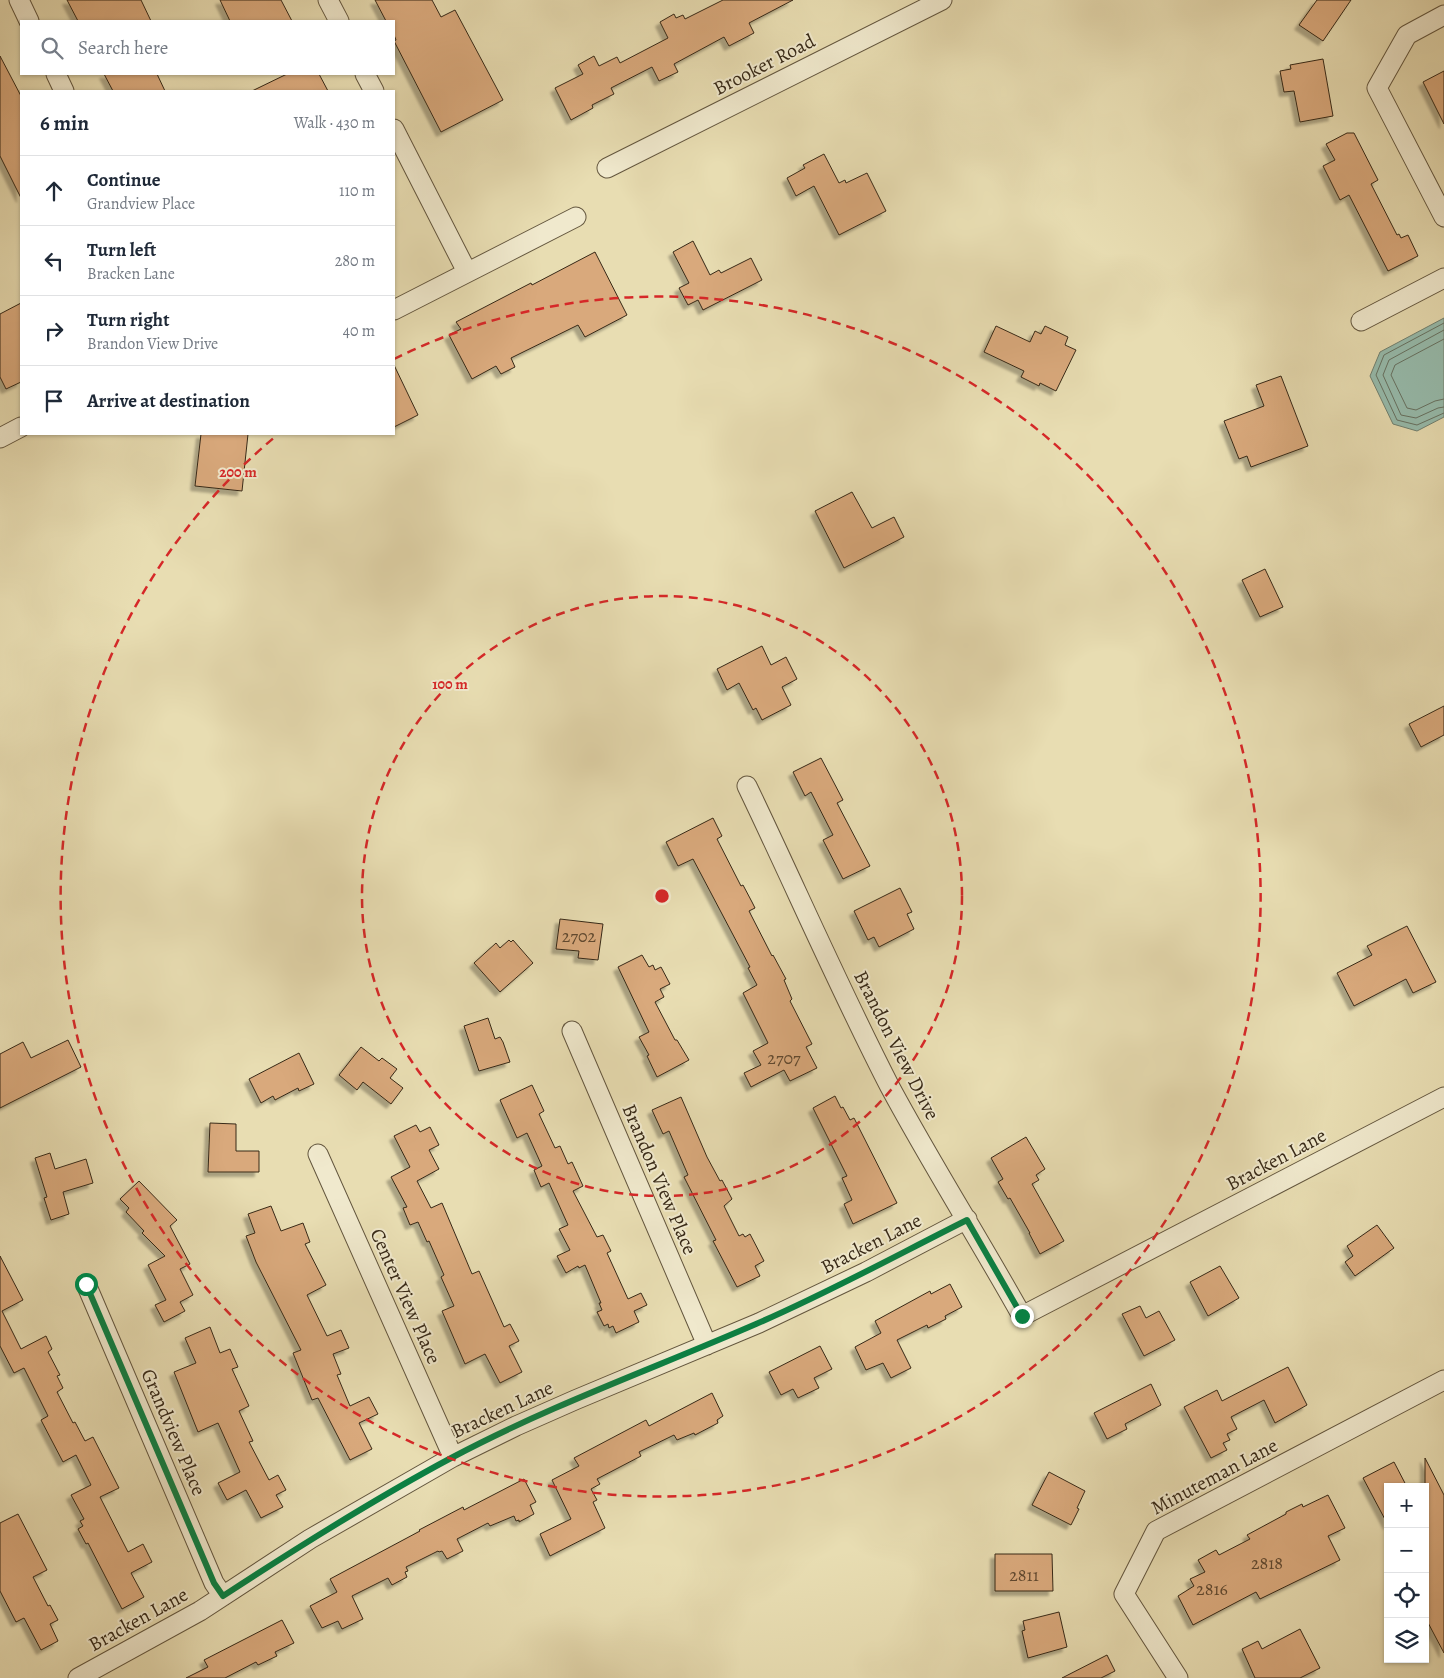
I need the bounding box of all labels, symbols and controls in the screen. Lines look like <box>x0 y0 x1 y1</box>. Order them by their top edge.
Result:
search box <box>20 20 395 75</box>
street label: Brooker Road <box>709 27 820 102</box>
icon: search <box>38 34 66 62</box>
text: Search here <box>78 35 168 61</box>
text: 6 min <box>40 109 89 137</box>
text: Walk · 430 m <box>294 112 375 134</box>
text: Continue <box>87 167 161 193</box>
icon: ahead <box>40 177 68 205</box>
text: 110 m <box>339 180 375 202</box>
text: Grandview Place <box>87 193 195 215</box>
text: Turn left <box>87 237 156 263</box>
icon: left <box>40 247 68 275</box>
text: 280 m <box>335 250 375 272</box>
text: Bracken Lane <box>87 263 175 285</box>
text: Turn right <box>87 307 169 333</box>
icon: right <box>40 317 68 345</box>
text: 40 m <box>343 320 375 342</box>
text: Brandon View Drive <box>87 333 218 355</box>
icon: arrive <box>40 387 68 415</box>
text: Arrive at destination <box>87 388 250 414</box>
text: 200 m <box>219 462 257 482</box>
text: 100 m <box>432 674 468 694</box>
centre of rings <box>653 887 671 905</box>
house number: 2702 <box>562 924 597 948</box>
street label: Brandon View Drive <box>847 966 946 1124</box>
house number: 2707 <box>767 1046 801 1070</box>
street label: Brandon View Place <box>616 1100 704 1259</box>
street label: Bracken Lane <box>1221 1122 1331 1197</box>
street label: Bracken Lane <box>816 1206 926 1280</box>
street label: Center View Place <box>364 1224 448 1368</box>
route start <box>75 1273 98 1296</box>
route end <box>1011 1305 1034 1328</box>
street label: Grandview Place <box>135 1365 212 1500</box>
street label: Bracken Lane <box>447 1374 558 1445</box>
street label: Minuteman Lane <box>1146 1432 1282 1521</box>
map controls <box>1384 1483 1429 1663</box>
button: + <box>1384 1483 1429 1528</box>
button: − <box>1384 1528 1429 1573</box>
house number: 2818 <box>1251 1551 1283 1575</box>
house number: 2811 <box>1009 1563 1039 1587</box>
button: locate <box>1384 1573 1429 1618</box>
house number: 2816 <box>1196 1577 1228 1601</box>
street label: Bracken Lane <box>84 1581 193 1658</box>
button: layers <box>1384 1618 1429 1663</box>

